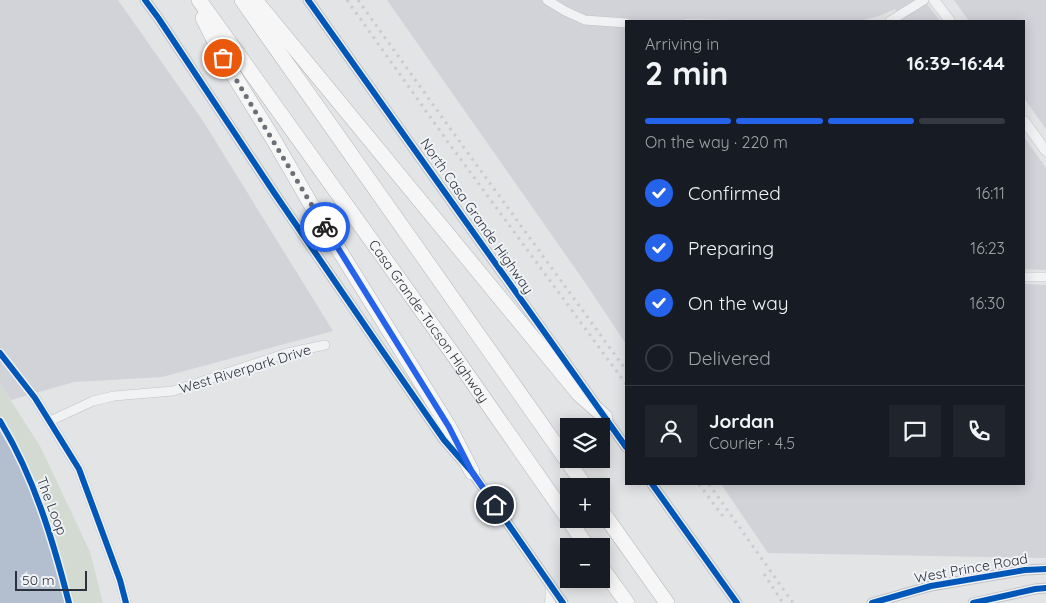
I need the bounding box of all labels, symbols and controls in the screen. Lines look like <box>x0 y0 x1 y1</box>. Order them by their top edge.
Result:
text: Arriving in <box>645 34 719 54</box>
pin <box>202 37 244 79</box>
icon: bag <box>209 44 237 72</box>
text: 16:39–16:44 <box>906 51 1005 75</box>
text: 2 min <box>645 53 728 93</box>
text: On the way · 220 m <box>645 132 788 152</box>
street label: North Casa Grande Highway <box>416 135 538 297</box>
icon: check <box>645 179 673 207</box>
text: Confirmed <box>688 181 781 205</box>
text: 16:11 <box>976 183 1005 203</box>
courier <box>300 202 350 252</box>
icon: bike <box>311 213 339 241</box>
icon: check <box>645 234 673 262</box>
street label: Casa Grande-Tucson Highway <box>365 236 493 406</box>
text: Preparing <box>688 236 774 260</box>
text: 16:23 <box>970 238 1005 258</box>
icon: check <box>645 289 673 317</box>
text: On the way <box>688 291 789 315</box>
text: 16:30 <box>970 293 1005 313</box>
street label: West Riverpark Drive <box>177 340 313 398</box>
text: Delivered <box>688 346 771 370</box>
button: person <box>645 405 697 457</box>
button: chat <box>889 405 941 457</box>
button: phone <box>953 405 1005 457</box>
text: Jordan <box>709 409 774 433</box>
map controls <box>560 418 610 588</box>
button: layers <box>560 418 610 468</box>
text: Courier · 4.5 <box>709 433 795 453</box>
street label: The Loop <box>33 474 71 538</box>
button: + <box>560 478 610 528</box>
pin <box>474 484 516 526</box>
icon: home <box>481 491 509 519</box>
button: − <box>560 538 610 588</box>
street label: West Prince Road <box>913 549 1029 587</box>
scale bar <box>15 568 88 591</box>
text: 50 m <box>22 571 55 589</box>

